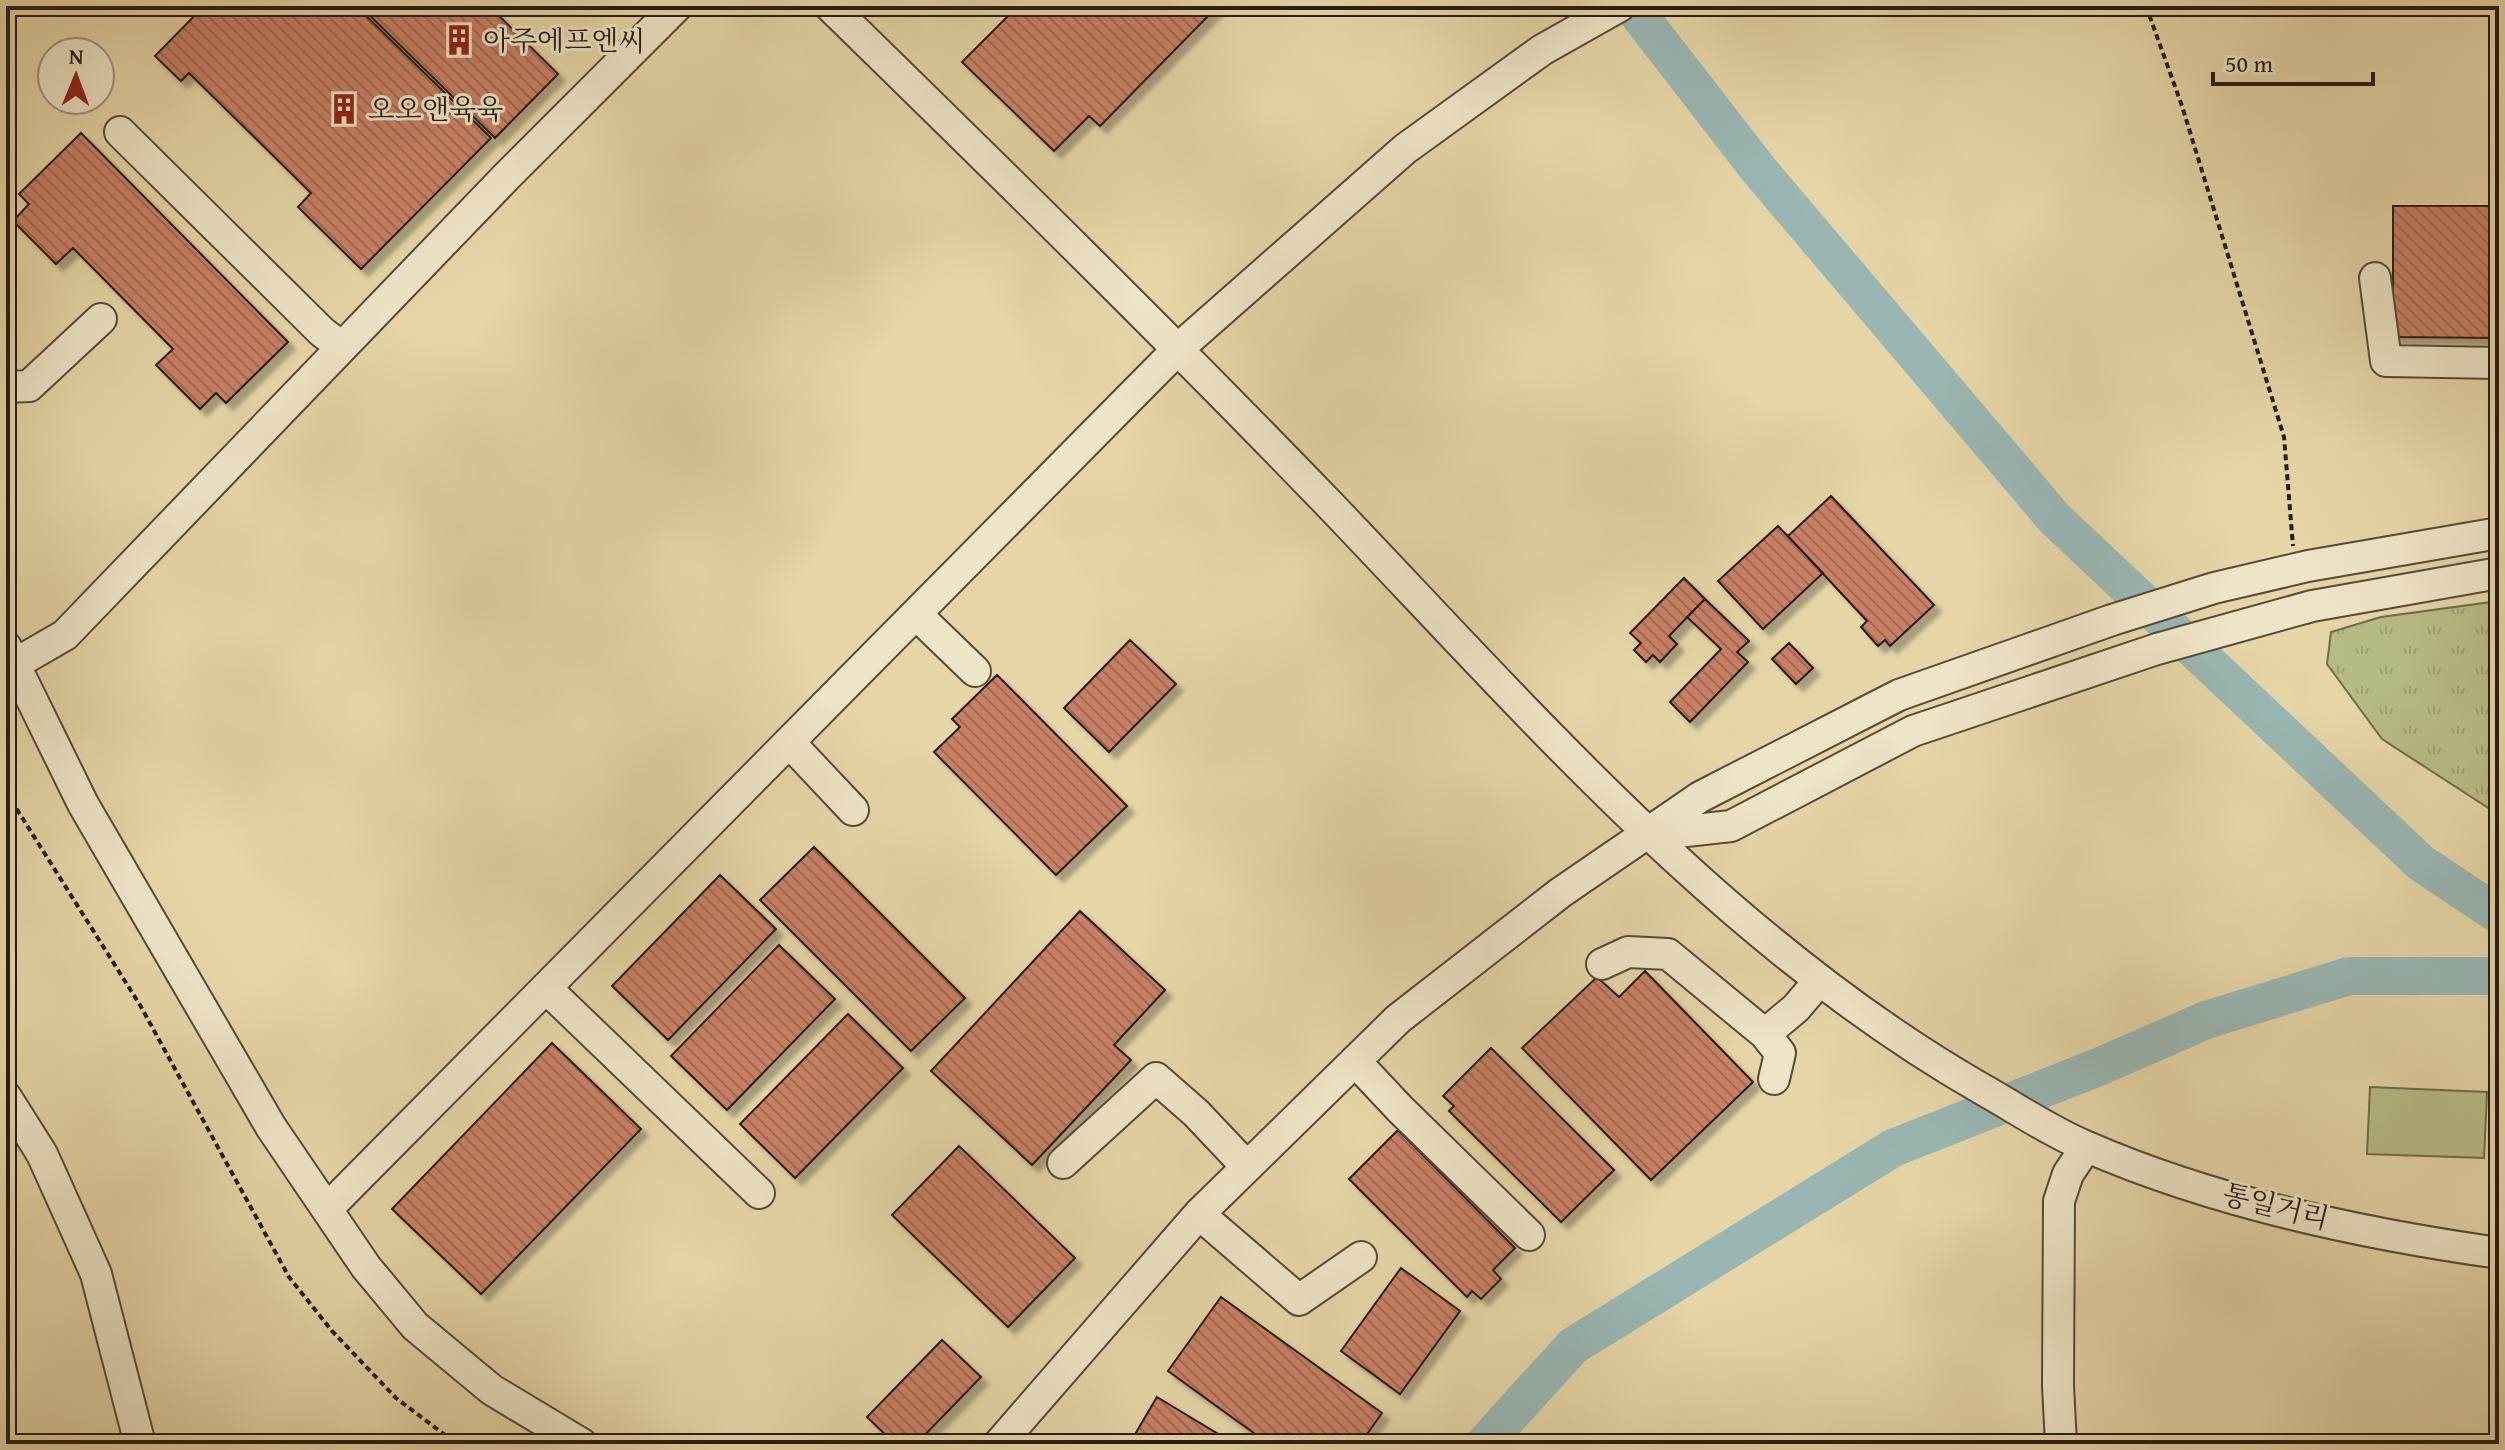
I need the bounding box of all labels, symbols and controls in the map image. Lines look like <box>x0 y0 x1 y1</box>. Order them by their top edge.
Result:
place label: 아주에프엔씨 <box>483 19 645 60</box>
building icon: 아주에프엔씨 <box>442 23 476 57</box>
north arrow <box>36 36 116 116</box>
scale bar <box>2213 36 2373 86</box>
text: N <box>69 40 84 72</box>
text: 50 m <box>2225 46 2273 81</box>
place label: 오오앤육육 <box>368 88 503 129</box>
building icon: 오오앤육육 <box>327 92 361 126</box>
street label: 통일거리 <box>2219 1173 2334 1238</box>

